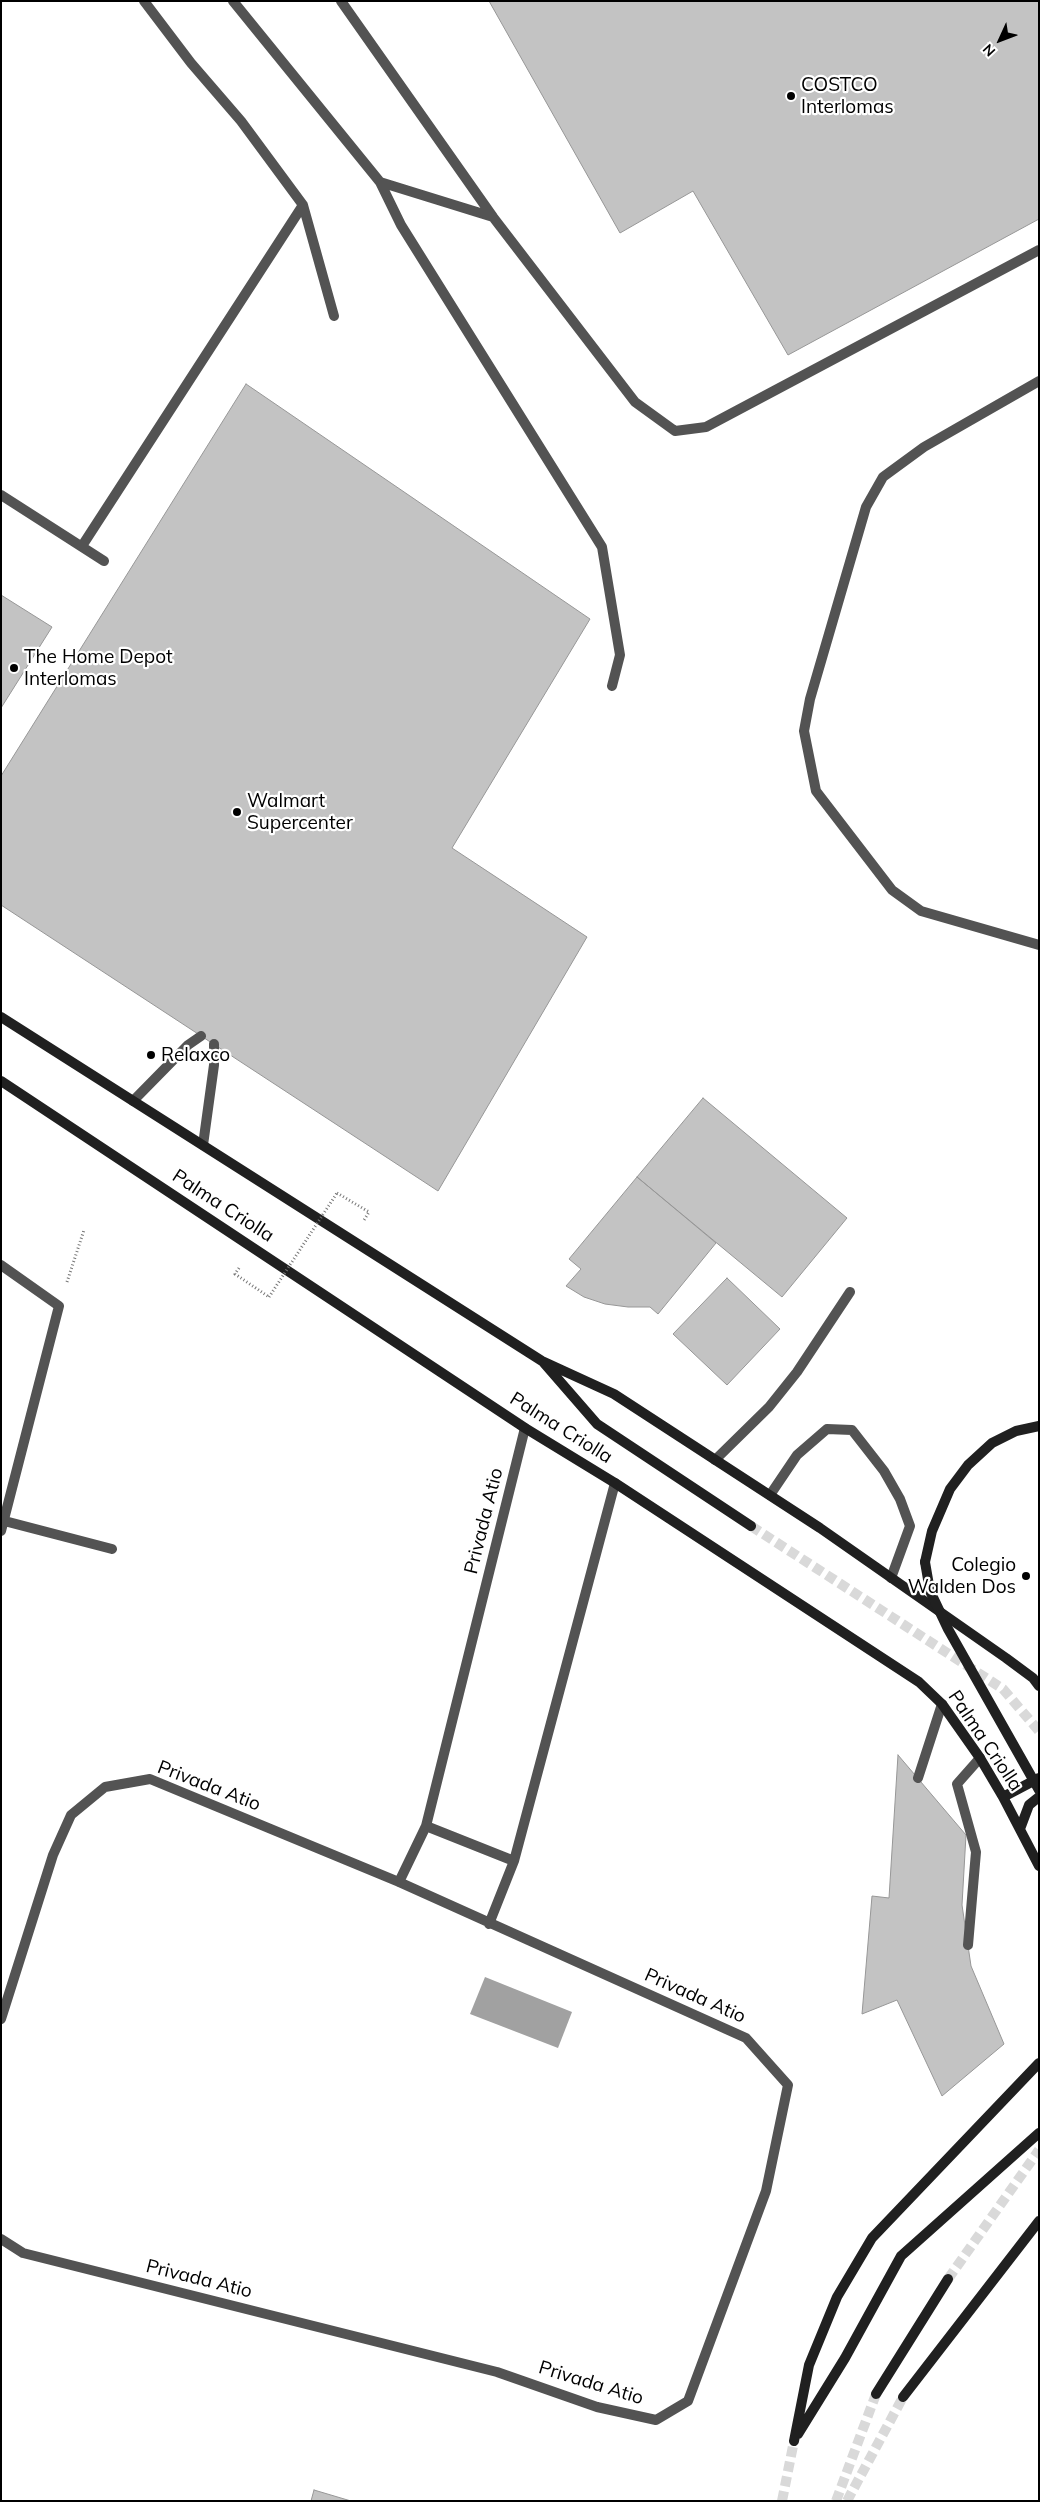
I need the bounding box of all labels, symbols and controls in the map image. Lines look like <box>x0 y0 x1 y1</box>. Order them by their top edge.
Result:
north arrow <box>975 15 1025 65</box>
text: N <box>979 40 999 60</box>
place label: COSTCO Interlomas <box>801 74 894 118</box>
marker: COSTCO Interlomas <box>785 90 797 102</box>
place label: The Home Depot Interlomas <box>24 646 173 690</box>
marker: The Home Depot Interlomas <box>8 662 20 674</box>
place label: Walmart Supercenter <box>247 790 353 834</box>
marker: Walmart Supercenter <box>231 806 243 818</box>
place label: Relaxco <box>161 1044 230 1066</box>
marker: Relaxco <box>145 1049 157 1061</box>
street label: Palma Criolla <box>168 1165 278 1247</box>
street label: Palma Criolla <box>506 1387 616 1469</box>
street label: Privada Atio <box>460 1466 508 1576</box>
place label: Colegio Walden Dos <box>908 1554 1016 1598</box>
marker: Colegio Walden Dos <box>1020 1570 1032 1582</box>
street label: Palma Criolla <box>943 1686 1027 1796</box>
street label: Privada Atio <box>154 1756 264 1816</box>
street label: Privada Atio <box>641 1964 749 2028</box>
street label: Privada Atio <box>144 2255 254 2303</box>
street label: Privada Atio <box>536 2356 646 2410</box>

